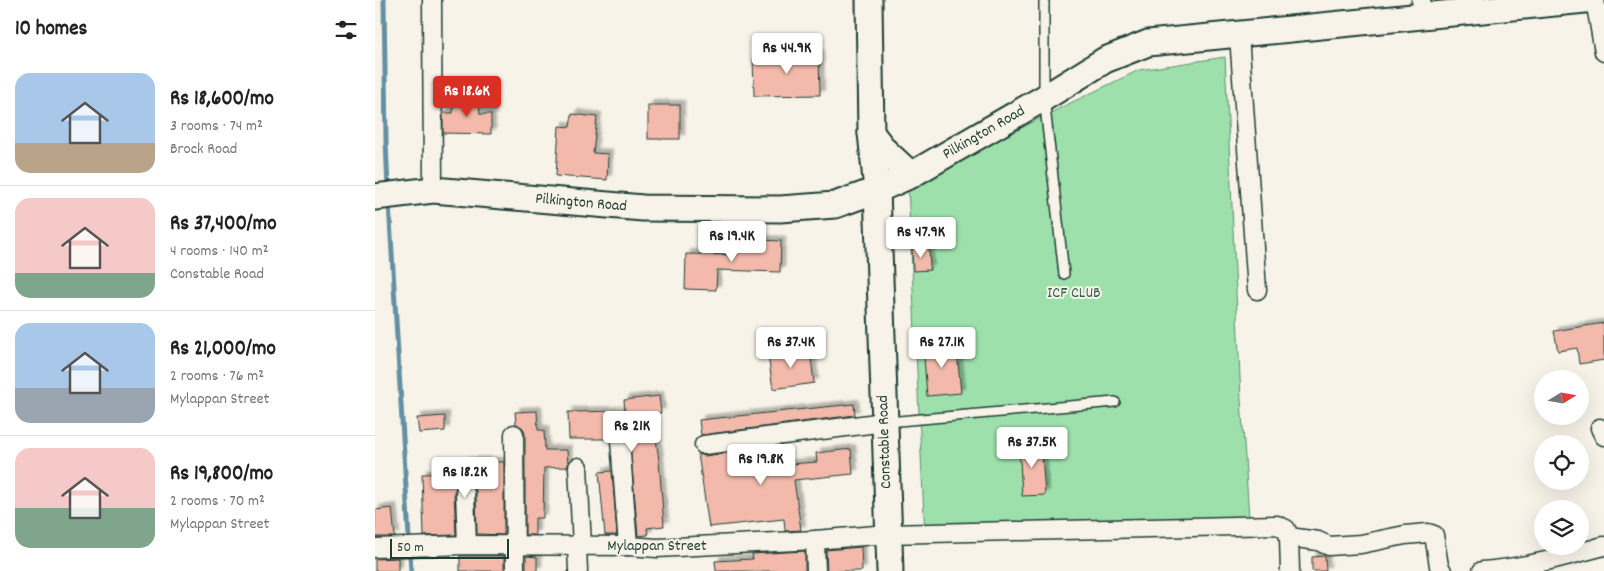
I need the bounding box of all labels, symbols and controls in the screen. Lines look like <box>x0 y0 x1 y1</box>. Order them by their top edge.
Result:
text: 10 homes <box>15 15 87 45</box>
icon: filters <box>332 16 360 44</box>
pin: Rs 44.9K <box>735 32 839 75</box>
text: Rs 44.9K <box>763 37 811 60</box>
pin: Rs 18.6K <box>415 76 519 118</box>
text: Rs 18.6K <box>444 80 490 103</box>
text: Rs 18,600/mo <box>170 85 274 115</box>
icon: home <box>55 93 115 153</box>
street label: Pilkington Road <box>938 100 1030 166</box>
text: 3 rooms · 74 m² <box>170 115 263 138</box>
text: Brock Road <box>170 138 237 161</box>
street label: Pilkington Road <box>534 188 628 218</box>
text: Rs 37,400/mo <box>170 210 277 240</box>
pin: Rs 47.9K <box>869 216 973 259</box>
icon: home <box>55 218 115 278</box>
pin: Rs 19.4K <box>680 220 784 263</box>
text: Rs 47.9K <box>897 221 945 244</box>
text: Rs 19.4K <box>709 225 755 248</box>
text: 4 rooms · 140 m² <box>170 240 269 263</box>
text: Constable Road <box>170 263 264 286</box>
park label: ICF CLUB <box>1047 282 1101 305</box>
pin: Rs 37.4K <box>739 326 843 369</box>
pin: Rs 27.1K <box>890 326 994 369</box>
text: Rs 37.4K <box>767 331 815 354</box>
text: Rs 27.1K <box>920 331 964 354</box>
text: Rs 21,000/mo <box>170 335 276 365</box>
icon: home <box>55 343 115 403</box>
text: 2 rooms · 76 m² <box>170 365 264 388</box>
north arrow <box>1534 370 1589 425</box>
map controls <box>1534 370 1589 555</box>
text: Mylappan Street <box>170 388 269 411</box>
street label: Constable Road <box>872 395 898 489</box>
pin: Rs 21K <box>591 410 673 453</box>
text: Rs 21K <box>614 415 650 438</box>
pin: Rs 37.5K <box>980 426 1084 469</box>
text: Rs 37.5K <box>1008 431 1056 454</box>
button: locate <box>1534 435 1589 490</box>
pin: Rs 19.8K <box>709 444 813 486</box>
text: Rs 19.8K <box>738 448 784 471</box>
pin: Rs 18.2K <box>413 456 517 499</box>
text: Rs 19,800/mo <box>170 460 273 490</box>
text: Rs 18.2K <box>442 461 488 484</box>
icon: home <box>55 468 115 528</box>
text: 2 rooms · 70 m² <box>170 490 265 513</box>
button: layers <box>1534 500 1589 555</box>
text: Mylappan Street <box>170 513 269 536</box>
street label: Mylappan Street <box>607 535 707 558</box>
scale bar <box>390 536 509 559</box>
text: 50 m <box>397 538 424 558</box>

